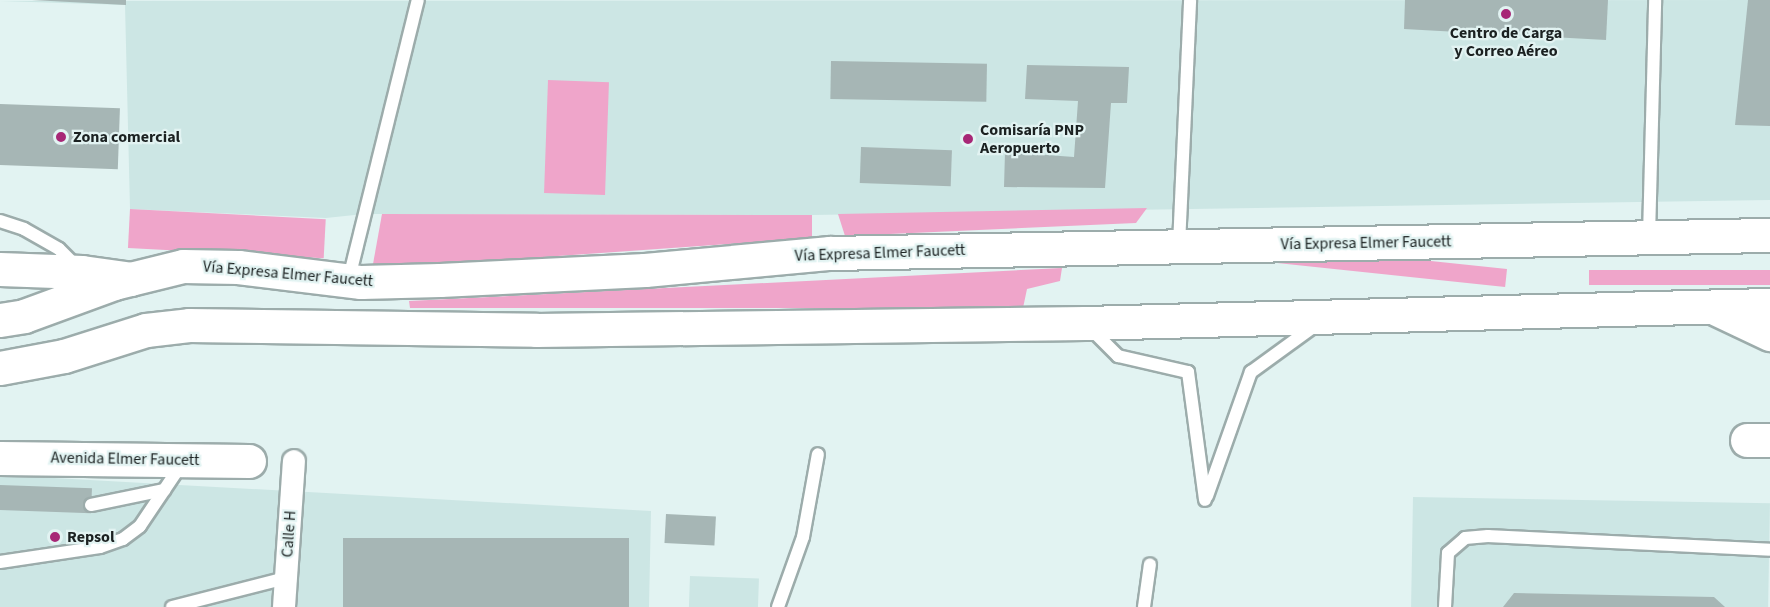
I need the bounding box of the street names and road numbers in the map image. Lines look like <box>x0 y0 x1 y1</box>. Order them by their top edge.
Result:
street label: Vía Expresa Elmer Faucett <box>1280 232 1452 254</box>
street label: Vía Expresa Elmer Faucett <box>794 240 966 266</box>
street label: Vía Expresa Elmer Faucett <box>202 257 374 291</box>
street label: Avenida Elmer Faucett <box>51 448 199 470</box>
street label: Calle H <box>278 510 300 558</box>

